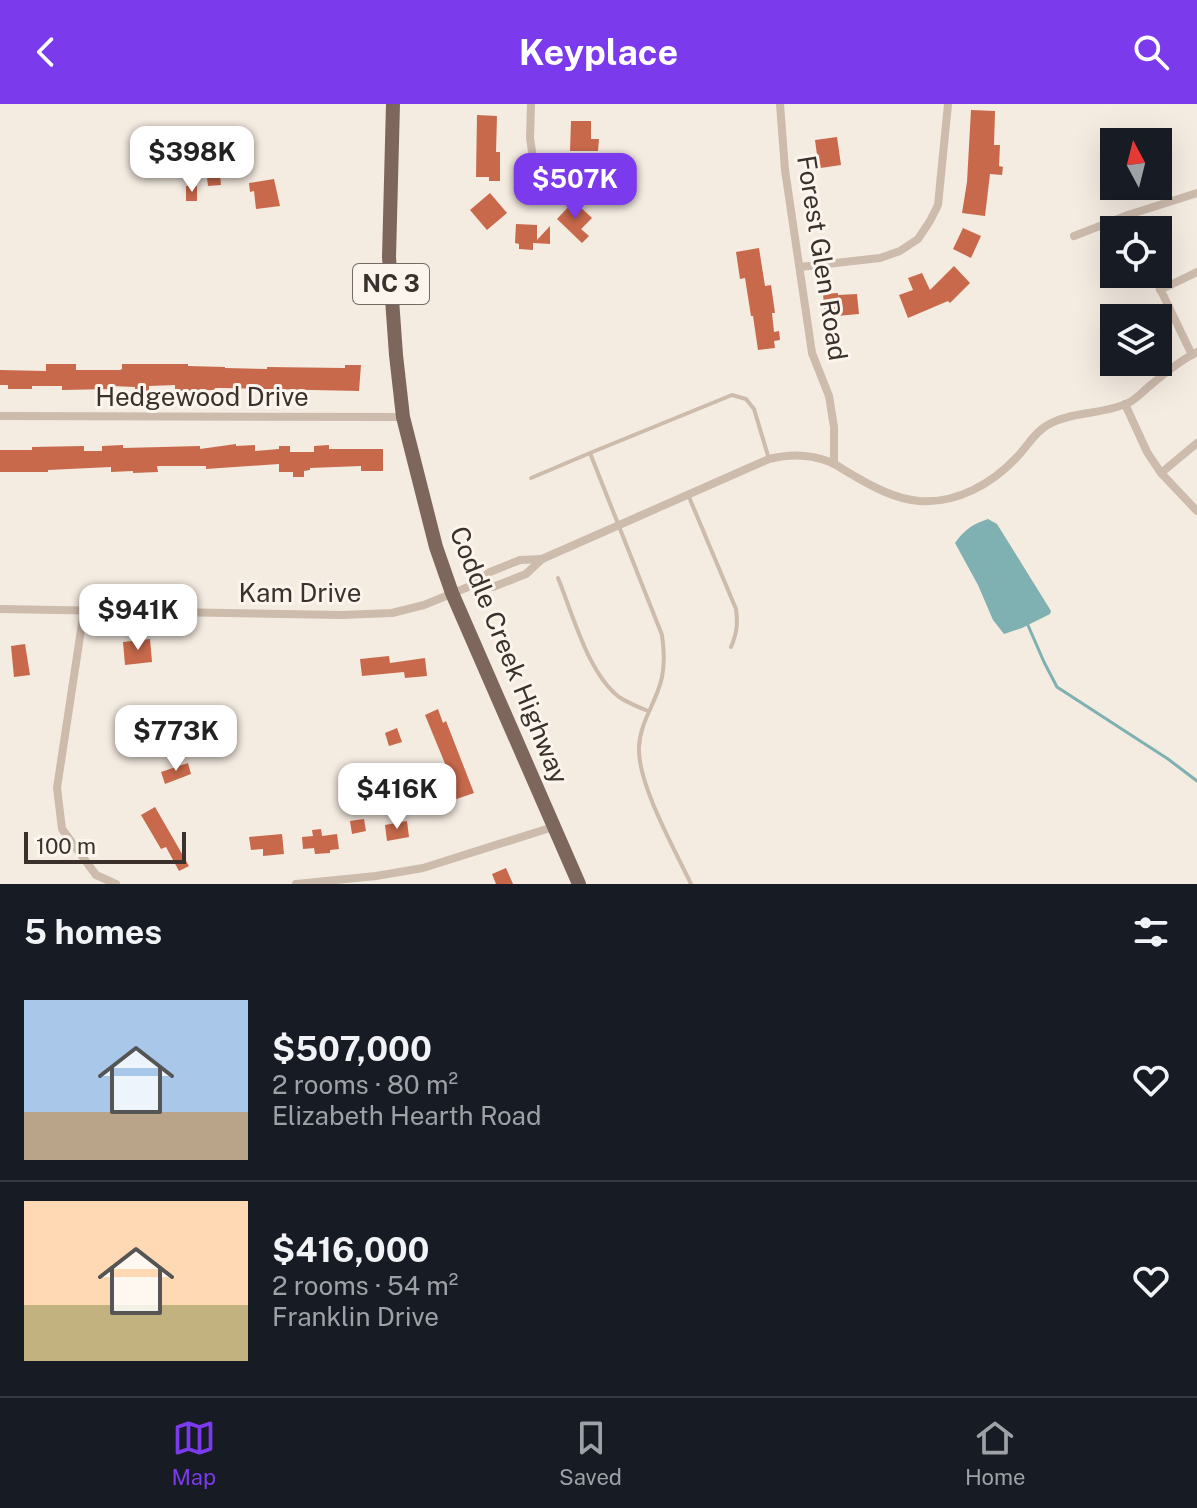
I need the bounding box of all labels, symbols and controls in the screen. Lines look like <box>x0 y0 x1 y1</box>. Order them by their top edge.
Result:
icon: back <box>24 30 68 74</box>
icon: search <box>1129 30 1173 74</box>
text: Keyplace <box>519 31 678 73</box>
pin: $398K <box>136 126 248 194</box>
north arrow <box>1100 128 1172 200</box>
map controls <box>1100 128 1172 376</box>
text: $398K <box>148 136 236 167</box>
pin: $507K <box>519 153 631 221</box>
street label: Forest Glen Road <box>791 153 854 363</box>
text: $507K <box>532 163 618 194</box>
button: locate <box>1100 216 1172 288</box>
road number: NC 3 <box>353 264 429 304</box>
button: layers <box>1100 304 1172 376</box>
street label: Hedgewood Drive <box>95 381 309 412</box>
street label: Coddle Creek Highway <box>444 522 575 788</box>
street label: Kam Drive <box>239 577 361 608</box>
pin: $941K <box>82 584 194 652</box>
text: $941K <box>97 594 179 625</box>
pin: $773K <box>120 705 232 773</box>
text: $773K <box>133 715 219 746</box>
pin: $416K <box>341 763 453 831</box>
text: $416K <box>356 773 438 804</box>
scale bar <box>24 828 186 864</box>
text: 100 m <box>36 833 96 859</box>
icon: filters <box>1129 910 1173 954</box>
text: 5 homes <box>24 912 162 952</box>
text: $507,000 <box>272 1029 432 1069</box>
icon: home <box>88 1032 184 1128</box>
icon: heart <box>1129 1058 1173 1102</box>
text: 2 rooms · 80 m² <box>272 1069 458 1100</box>
text: Elizabeth Hearth Road <box>272 1100 542 1131</box>
text: $416,000 <box>272 1230 429 1270</box>
icon: home <box>88 1233 184 1329</box>
icon: heart <box>1129 1259 1173 1303</box>
text: 2 rooms · 54 m² <box>272 1270 458 1301</box>
text: Franklin Drive <box>272 1301 439 1332</box>
tab: Map <box>171 1416 216 1490</box>
tab: Saved <box>559 1416 622 1490</box>
tab: Home <box>965 1416 1026 1490</box>

